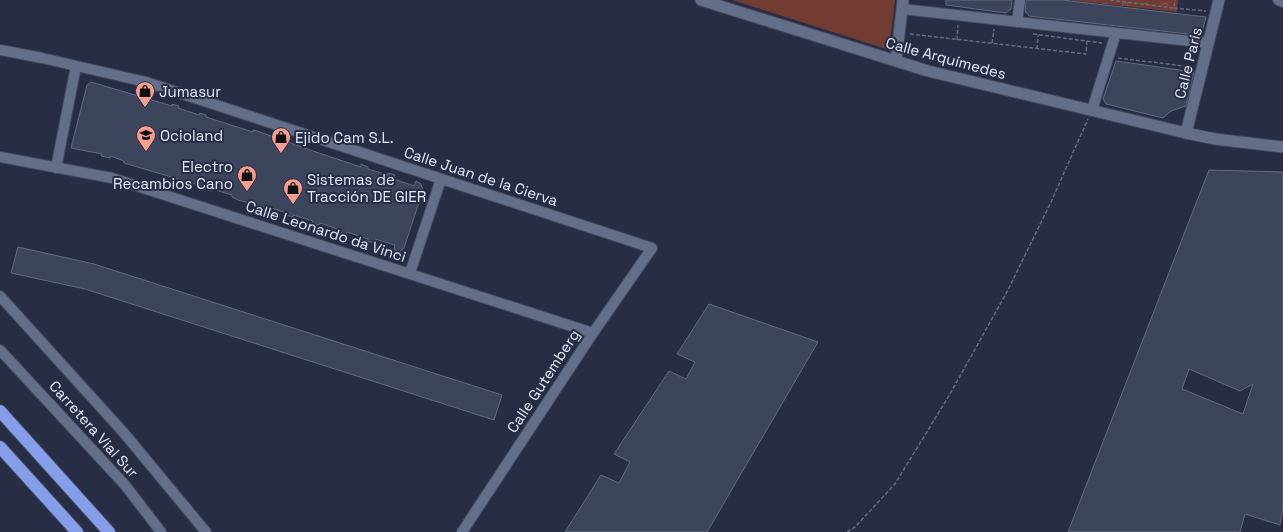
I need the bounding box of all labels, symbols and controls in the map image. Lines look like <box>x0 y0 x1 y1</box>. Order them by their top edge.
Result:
street label: Calle Paris <box>1170 25 1206 101</box>
street label: Calle Arquímedes <box>884 33 1008 83</box>
shop icon: Jumasur <box>134 80 156 108</box>
place label: Jumasur <box>159 82 221 101</box>
school or university icon: Ocioland <box>135 124 157 152</box>
place label: Ocioland <box>160 126 223 145</box>
shop icon: Ejido Cam S.L. <box>270 126 292 154</box>
place label: Ejido Cam S.L. <box>295 128 394 147</box>
street label: Calle Juan de la Cierva <box>402 142 561 210</box>
place label: Electro Recambios Cano <box>113 157 233 193</box>
shop icon: Electro Recambios Cano <box>236 164 258 192</box>
place label: Sistemas de Tracción DE GIER <box>307 170 426 206</box>
shop icon: Sistemas de Tracción DE GIER <box>282 177 304 205</box>
street label: Calle Leonardo da Vinci <box>243 196 409 266</box>
street label: Calle Gutemberg <box>503 326 583 436</box>
street label: Carretera Vial Sur <box>45 376 143 482</box>

